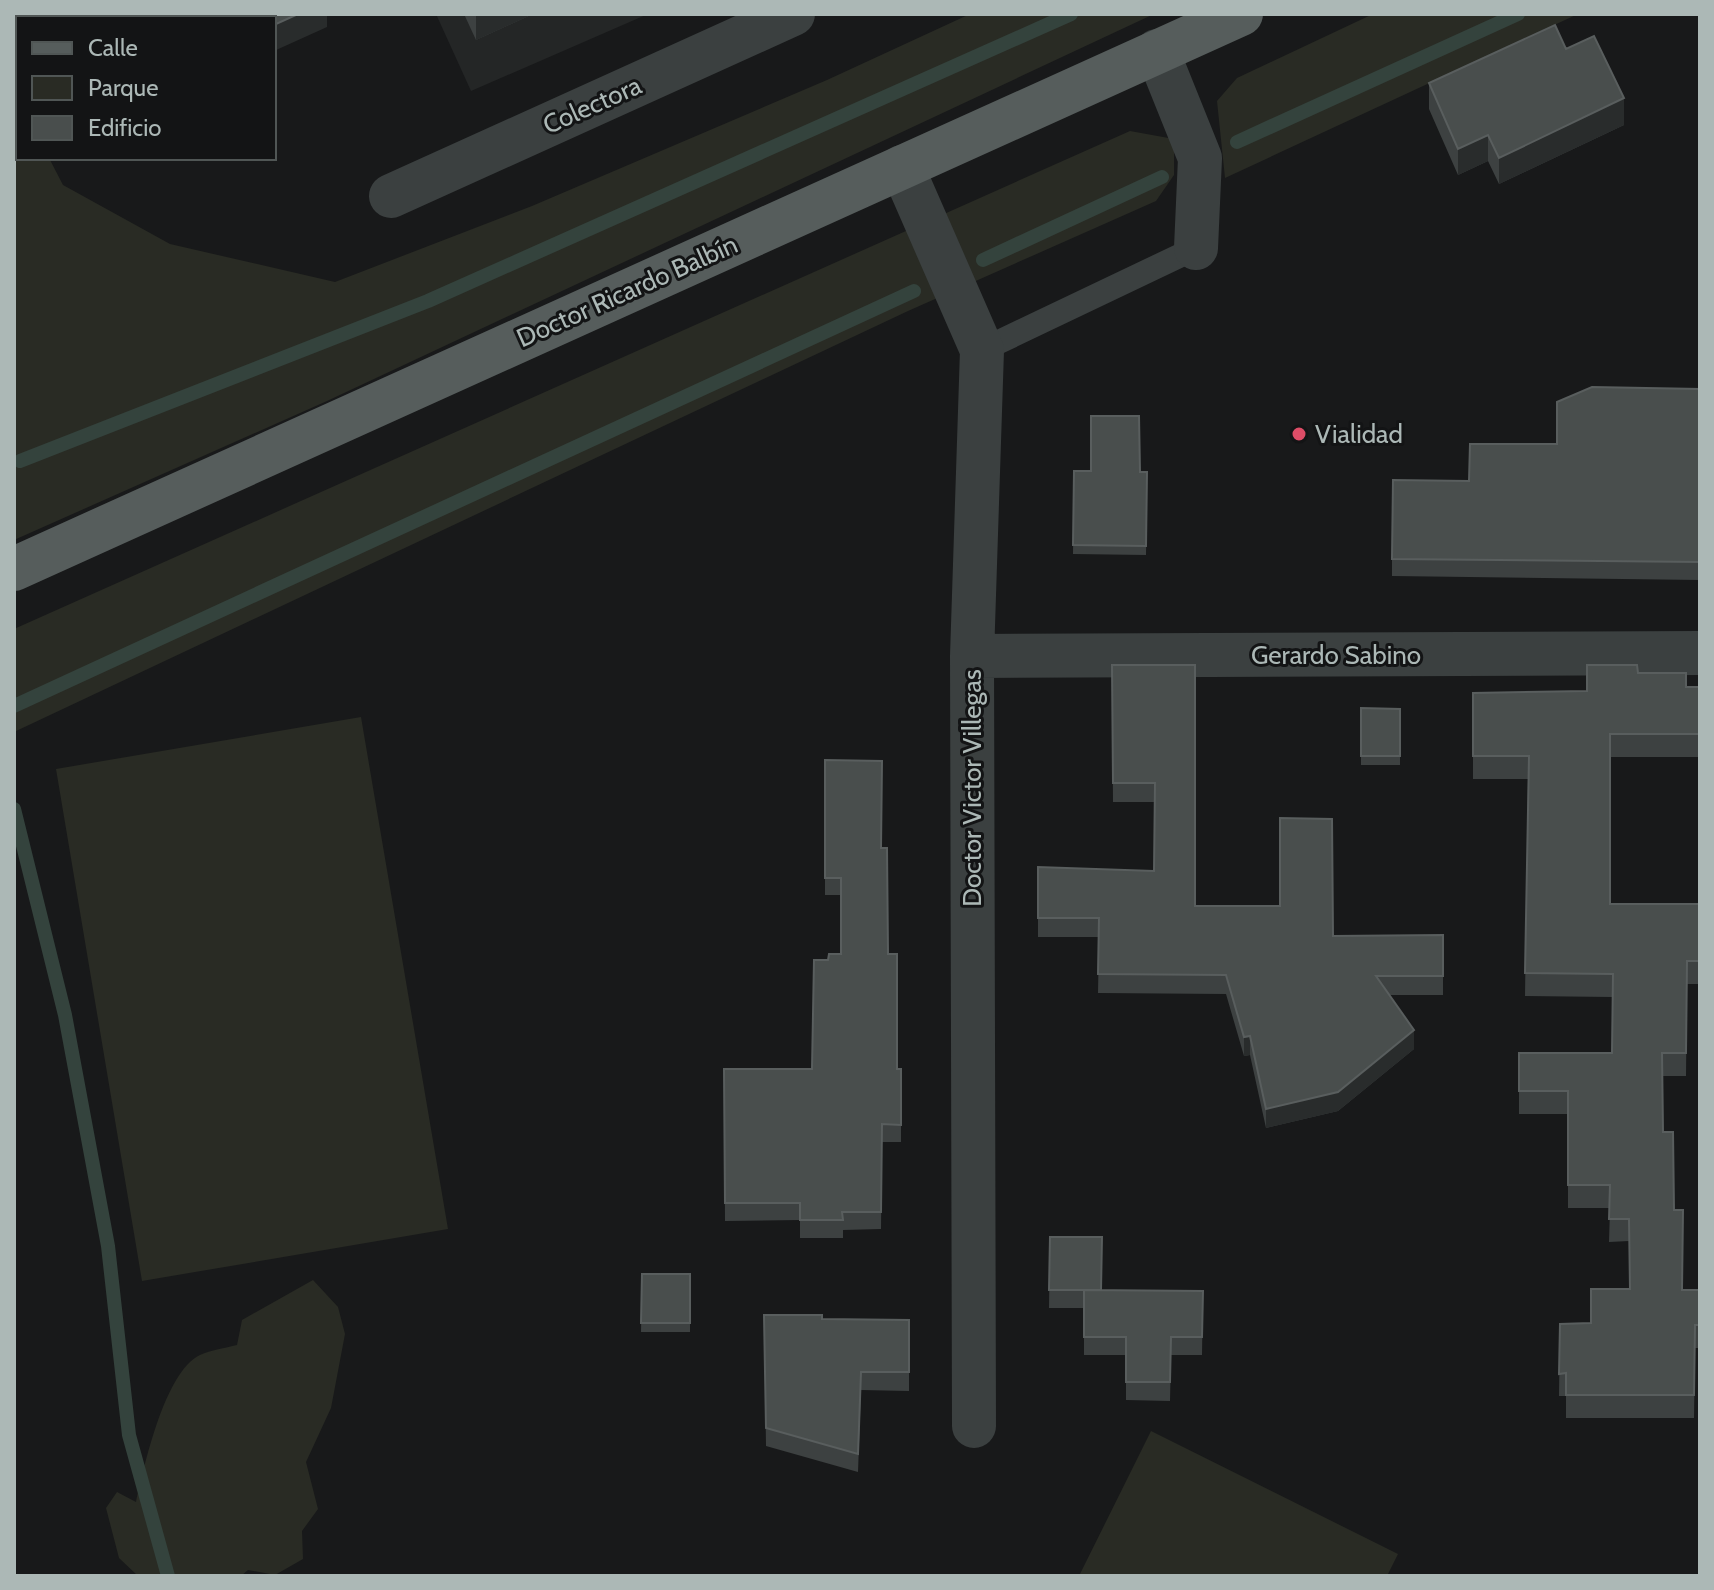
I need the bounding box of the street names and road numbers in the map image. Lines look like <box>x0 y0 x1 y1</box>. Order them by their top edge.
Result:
street label: Colectora <box>538 69 647 141</box>
street label: Doctor Ricardo Balbín <box>512 228 742 354</box>
street label: Gerardo Sabino <box>1251 639 1421 671</box>
street label: Doctor Victor Villegas <box>956 669 988 907</box>

